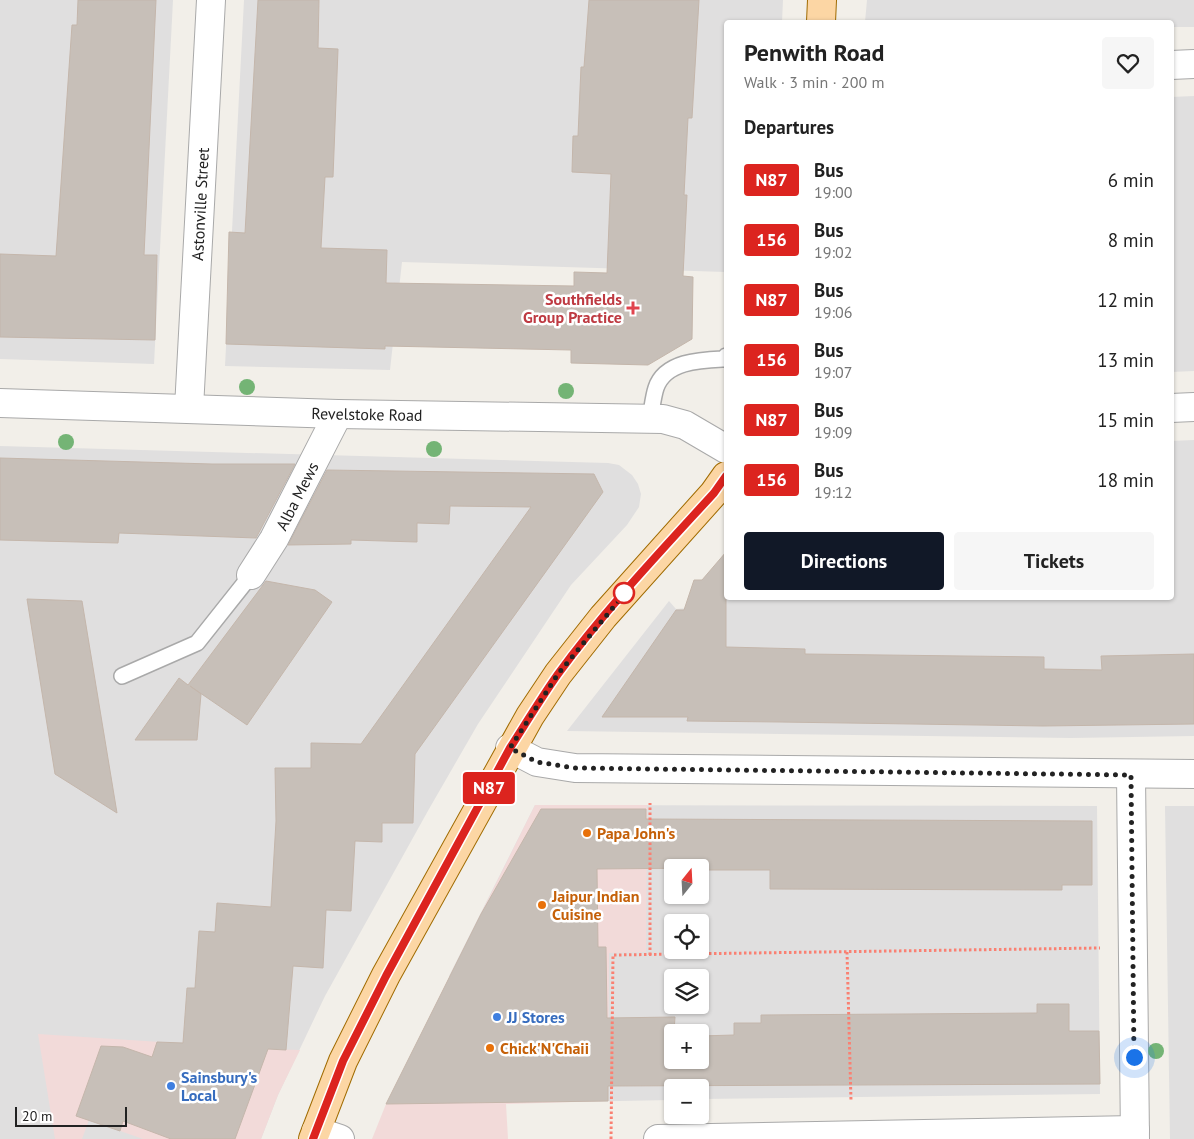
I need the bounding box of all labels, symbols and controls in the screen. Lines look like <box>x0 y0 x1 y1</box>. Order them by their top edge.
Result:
text: Penwith Road <box>744 37 884 68</box>
button: heart <box>1102 37 1154 89</box>
text: Walk · 3 min · 200 m <box>744 72 884 92</box>
text: Departures <box>744 115 834 139</box>
street label: Astonville Street <box>187 146 213 261</box>
text: Bus <box>814 158 843 182</box>
text: N87 <box>755 168 788 191</box>
text: 6 min <box>1108 168 1154 192</box>
text: 19:00 <box>814 182 852 202</box>
text: Bus <box>814 218 843 242</box>
text: 156 <box>756 228 787 251</box>
text: 8 min <box>1108 228 1154 252</box>
text: 19:02 <box>814 242 852 262</box>
text: Bus <box>814 278 843 302</box>
text: N87 <box>755 288 788 311</box>
text: 12 min <box>1097 288 1154 312</box>
place label: Southfields Group Practice <box>523 289 622 327</box>
marker: Southfields Group Practice <box>626 301 640 315</box>
text: 19:06 <box>814 302 852 322</box>
text: Bus <box>814 338 843 362</box>
text: 156 <box>756 348 787 371</box>
text: 13 min <box>1097 348 1154 372</box>
text: 19:07 <box>814 362 852 382</box>
text: Bus <box>814 398 843 422</box>
street label: Revelstoke Road <box>311 403 423 425</box>
text: N87 <box>755 408 788 431</box>
text: 15 min <box>1097 408 1154 432</box>
text: 19:09 <box>814 422 852 442</box>
street label: Alba Mews <box>271 458 323 534</box>
text: Bus <box>814 458 843 482</box>
text: 156 <box>756 468 787 491</box>
text: 18 min <box>1097 468 1154 492</box>
text: 19:12 <box>814 482 852 502</box>
button: Directions <box>744 532 944 590</box>
button: Tickets <box>954 532 1154 590</box>
unlabelled marker <box>613 582 635 604</box>
line badge: N87 <box>460 772 518 804</box>
text: N87 <box>473 776 505 799</box>
place label: Papa John's <box>597 823 676 843</box>
marker: Papa John's <box>581 827 593 839</box>
north arrow <box>664 859 709 904</box>
map controls <box>664 859 709 1124</box>
place label: Jaipur Indian Cuisine <box>551 886 639 924</box>
marker: Jaipur Indian Cuisine <box>536 899 548 911</box>
button: locate <box>664 914 709 959</box>
button: layers <box>664 969 709 1014</box>
place label: JJ Stores <box>506 1007 565 1027</box>
marker: JJ Stores <box>491 1011 503 1023</box>
button: + <box>664 1024 709 1069</box>
place label: Chick'N'Chaii <box>500 1038 589 1058</box>
marker: Chick'N'Chaii <box>484 1042 496 1054</box>
your location <box>1122 1045 1147 1070</box>
place label: Sainsbury's Local <box>181 1067 258 1105</box>
button: − <box>664 1079 709 1124</box>
marker: Sainsbury's Local <box>165 1080 177 1092</box>
scale bar <box>15 1104 128 1127</box>
text: 20 m <box>22 1107 52 1125</box>

